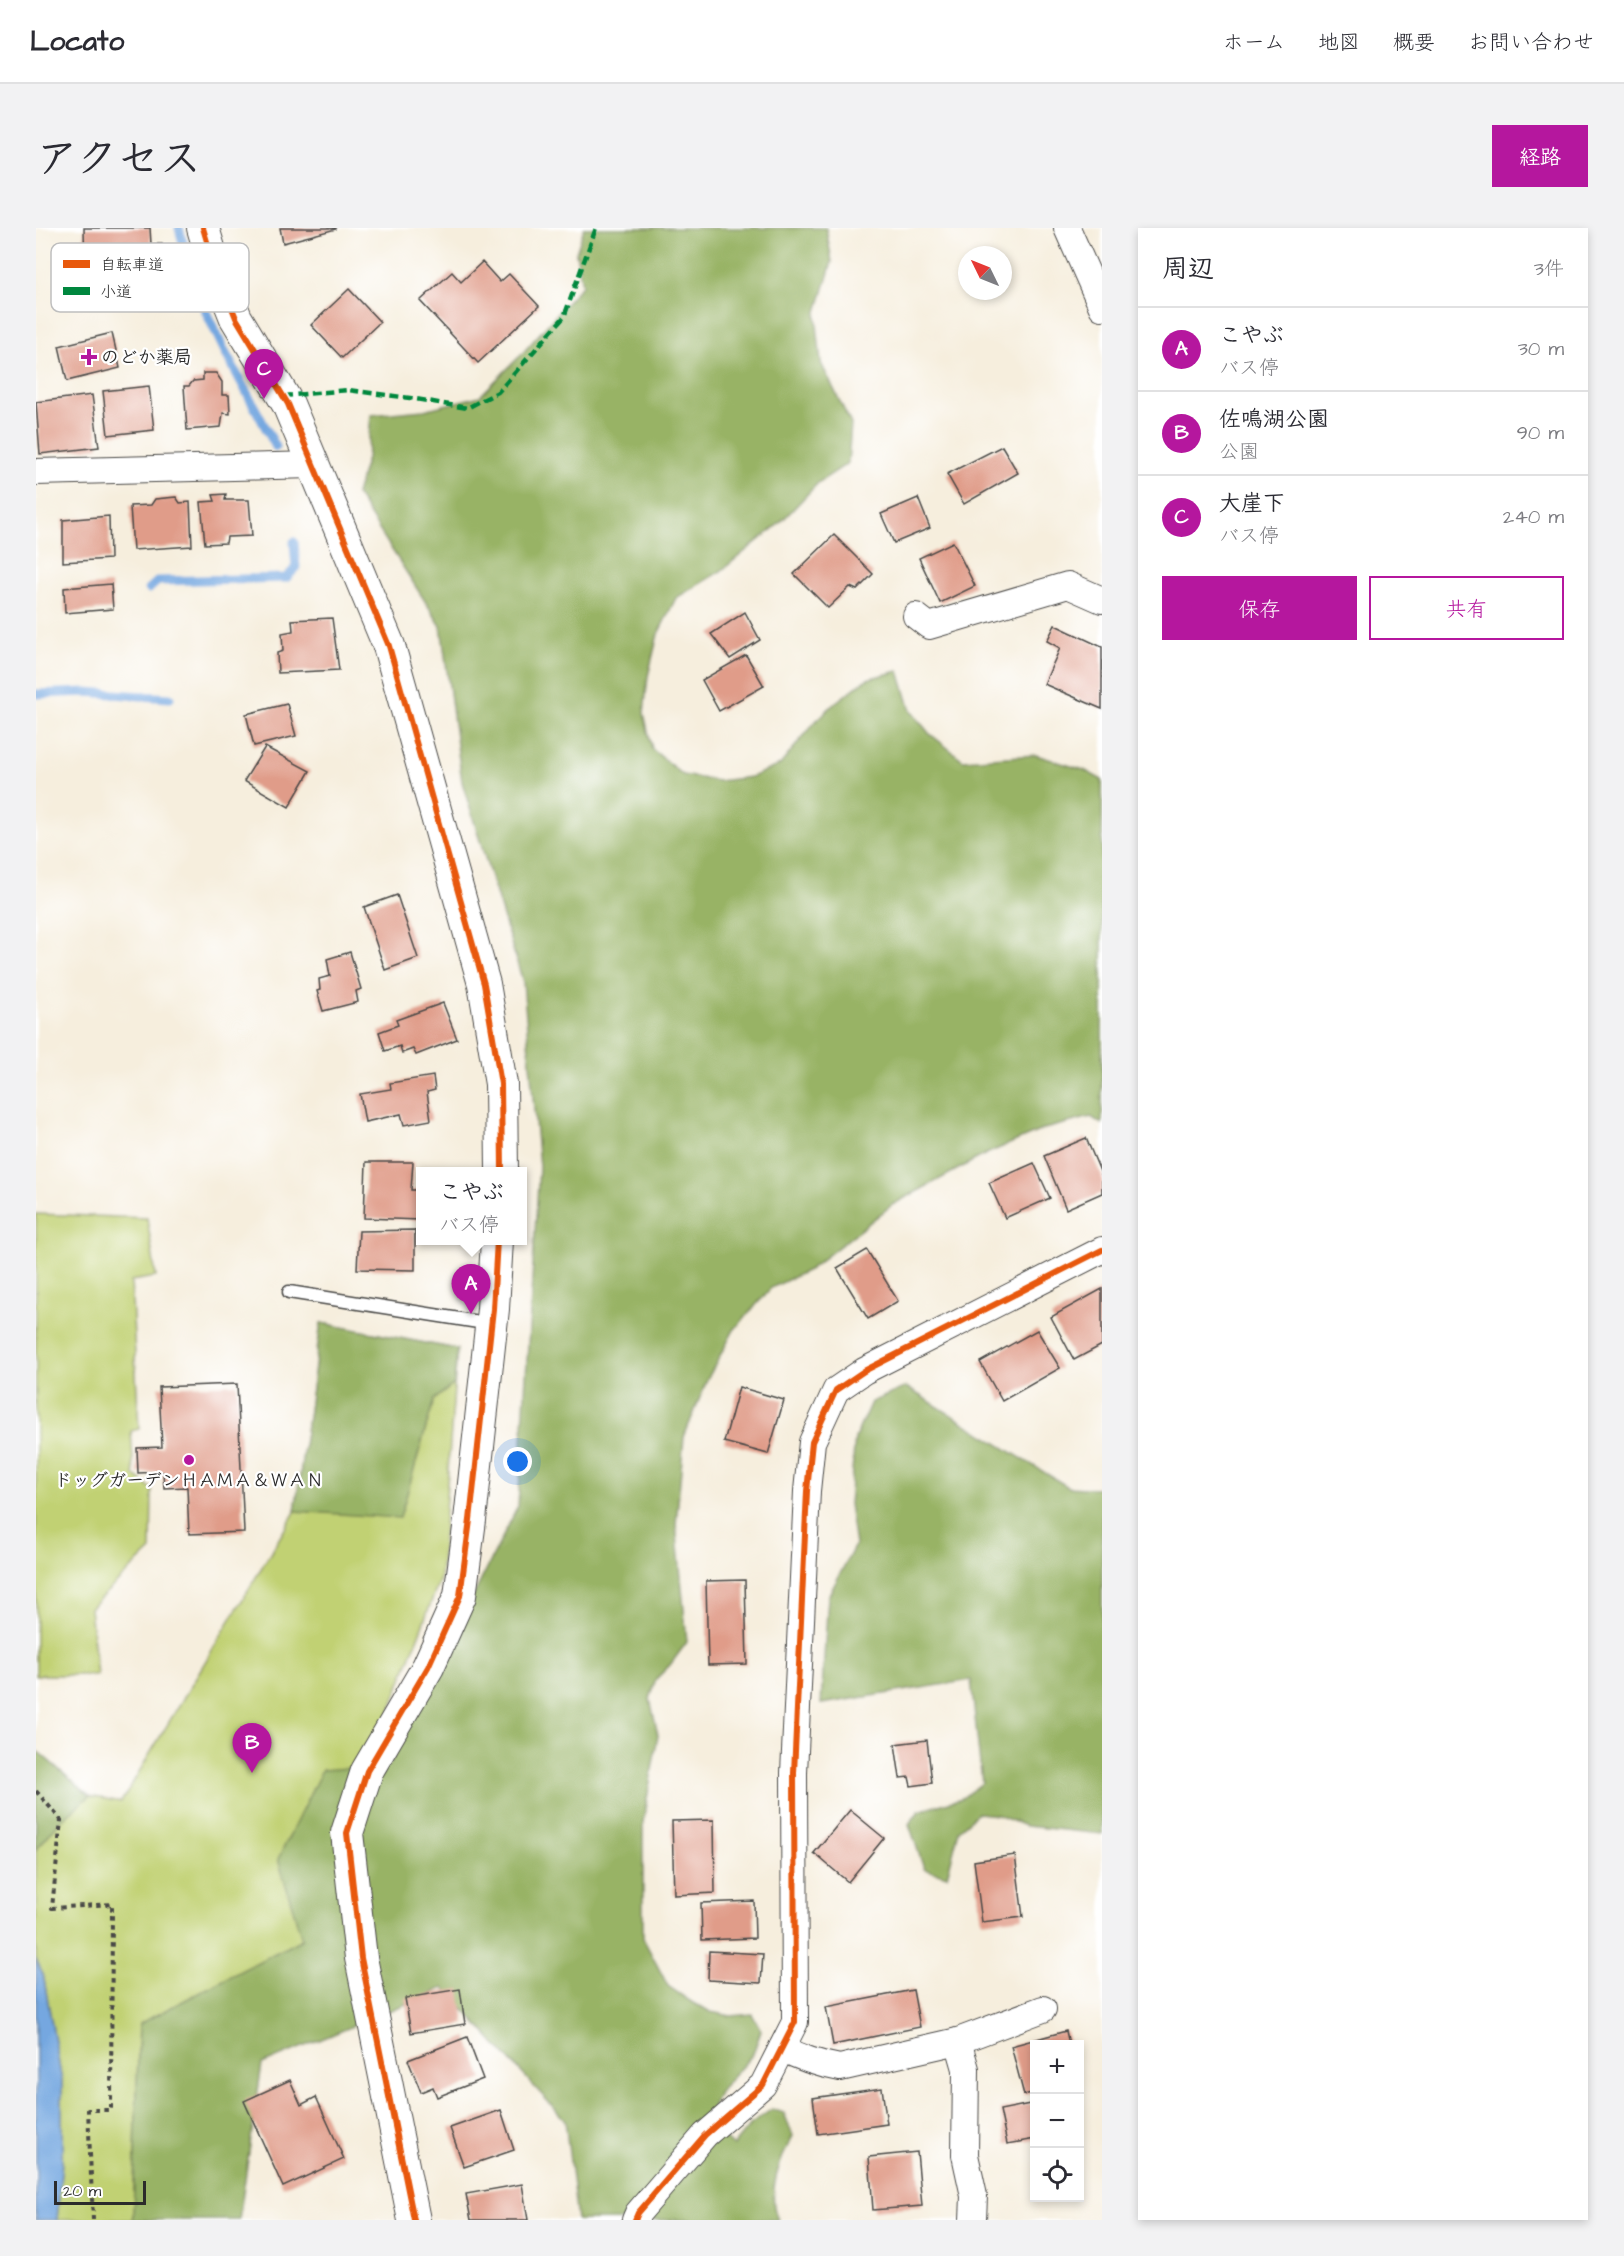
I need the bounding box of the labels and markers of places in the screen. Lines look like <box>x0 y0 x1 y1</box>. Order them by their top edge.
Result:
place label: のどか薬局 <box>101 345 192 370</box>
marker: のどか薬局 <box>82 350 96 364</box>
pin: C <box>244 350 284 399</box>
pin: A <box>452 1264 490 1314</box>
marker: ドッグガーデンＨＡＭＡ＆ＷＡＮ <box>182 1453 196 1467</box>
place label: ドッグガーデンＨＡＭＡ＆ＷＡＮ <box>54 1468 324 1493</box>
pin: B <box>232 1724 272 1773</box>

